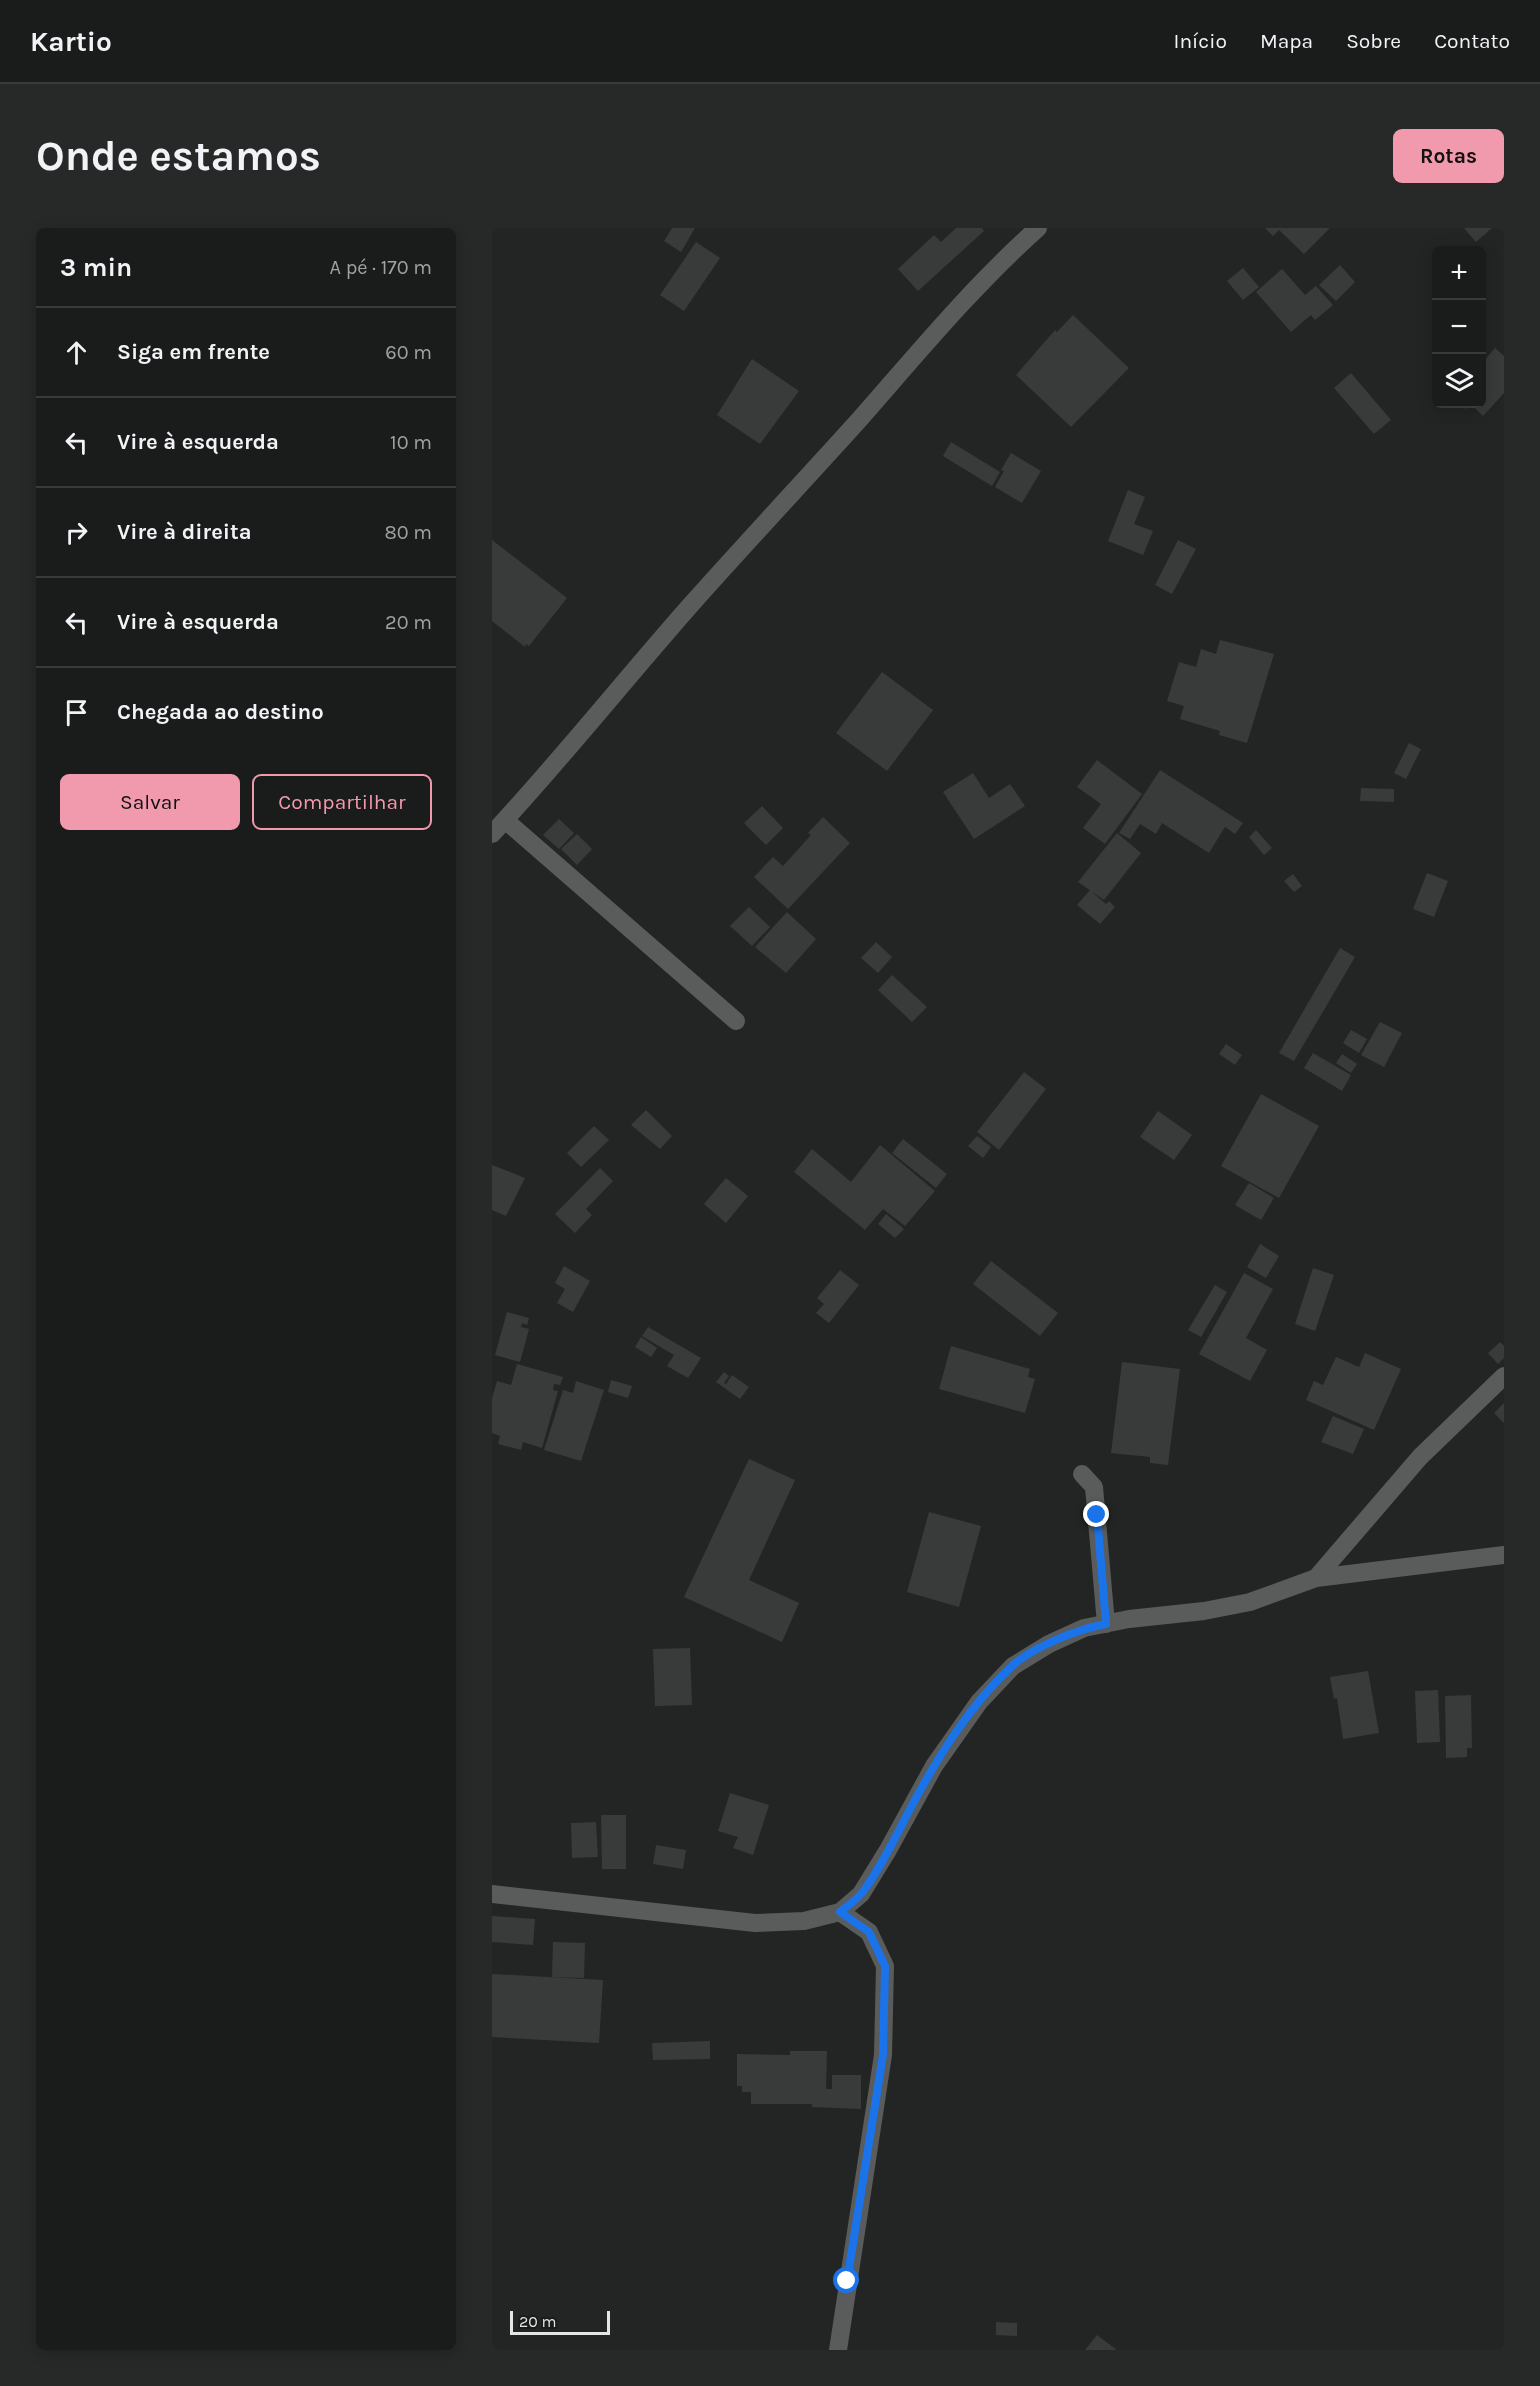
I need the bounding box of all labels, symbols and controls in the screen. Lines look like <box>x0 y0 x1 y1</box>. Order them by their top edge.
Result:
text: Kartio <box>30 25 112 58</box>
text: Início <box>1174 29 1227 53</box>
text: Mapa <box>1260 29 1313 53</box>
text: Sobre <box>1346 29 1401 53</box>
text: Contato <box>1434 29 1510 53</box>
button: Rotas <box>1393 129 1504 183</box>
text: Onde estamos <box>36 131 321 181</box>
map controls <box>1432 246 1486 408</box>
button: + <box>1432 246 1486 300</box>
text: 3 min <box>60 252 132 283</box>
text: A pé · 170 m <box>329 256 432 279</box>
button: − <box>1432 300 1486 354</box>
icon: ahead <box>60 336 93 369</box>
text: Siga em frente <box>117 339 270 365</box>
text: 60 m <box>385 341 432 364</box>
button: layers <box>1432 354 1486 408</box>
icon: left <box>60 426 93 459</box>
text: Vire à esquerda <box>117 429 279 455</box>
text: 10 m <box>390 431 432 454</box>
icon: right <box>60 516 93 549</box>
text: Vire à direita <box>117 519 252 545</box>
text: 80 m <box>384 521 432 544</box>
icon: left <box>60 606 93 639</box>
text: Vire à esquerda <box>117 609 279 635</box>
text: 20 m <box>385 611 432 634</box>
icon: arrive <box>60 696 93 729</box>
text: Chegada ao destino <box>117 699 324 725</box>
button: Salvar <box>60 774 240 830</box>
button: Compartilhar <box>252 774 432 830</box>
route end <box>1083 1501 1109 1527</box>
route start <box>833 2267 859 2293</box>
scale bar <box>510 2308 610 2336</box>
text: 20 m <box>519 2312 557 2331</box>

